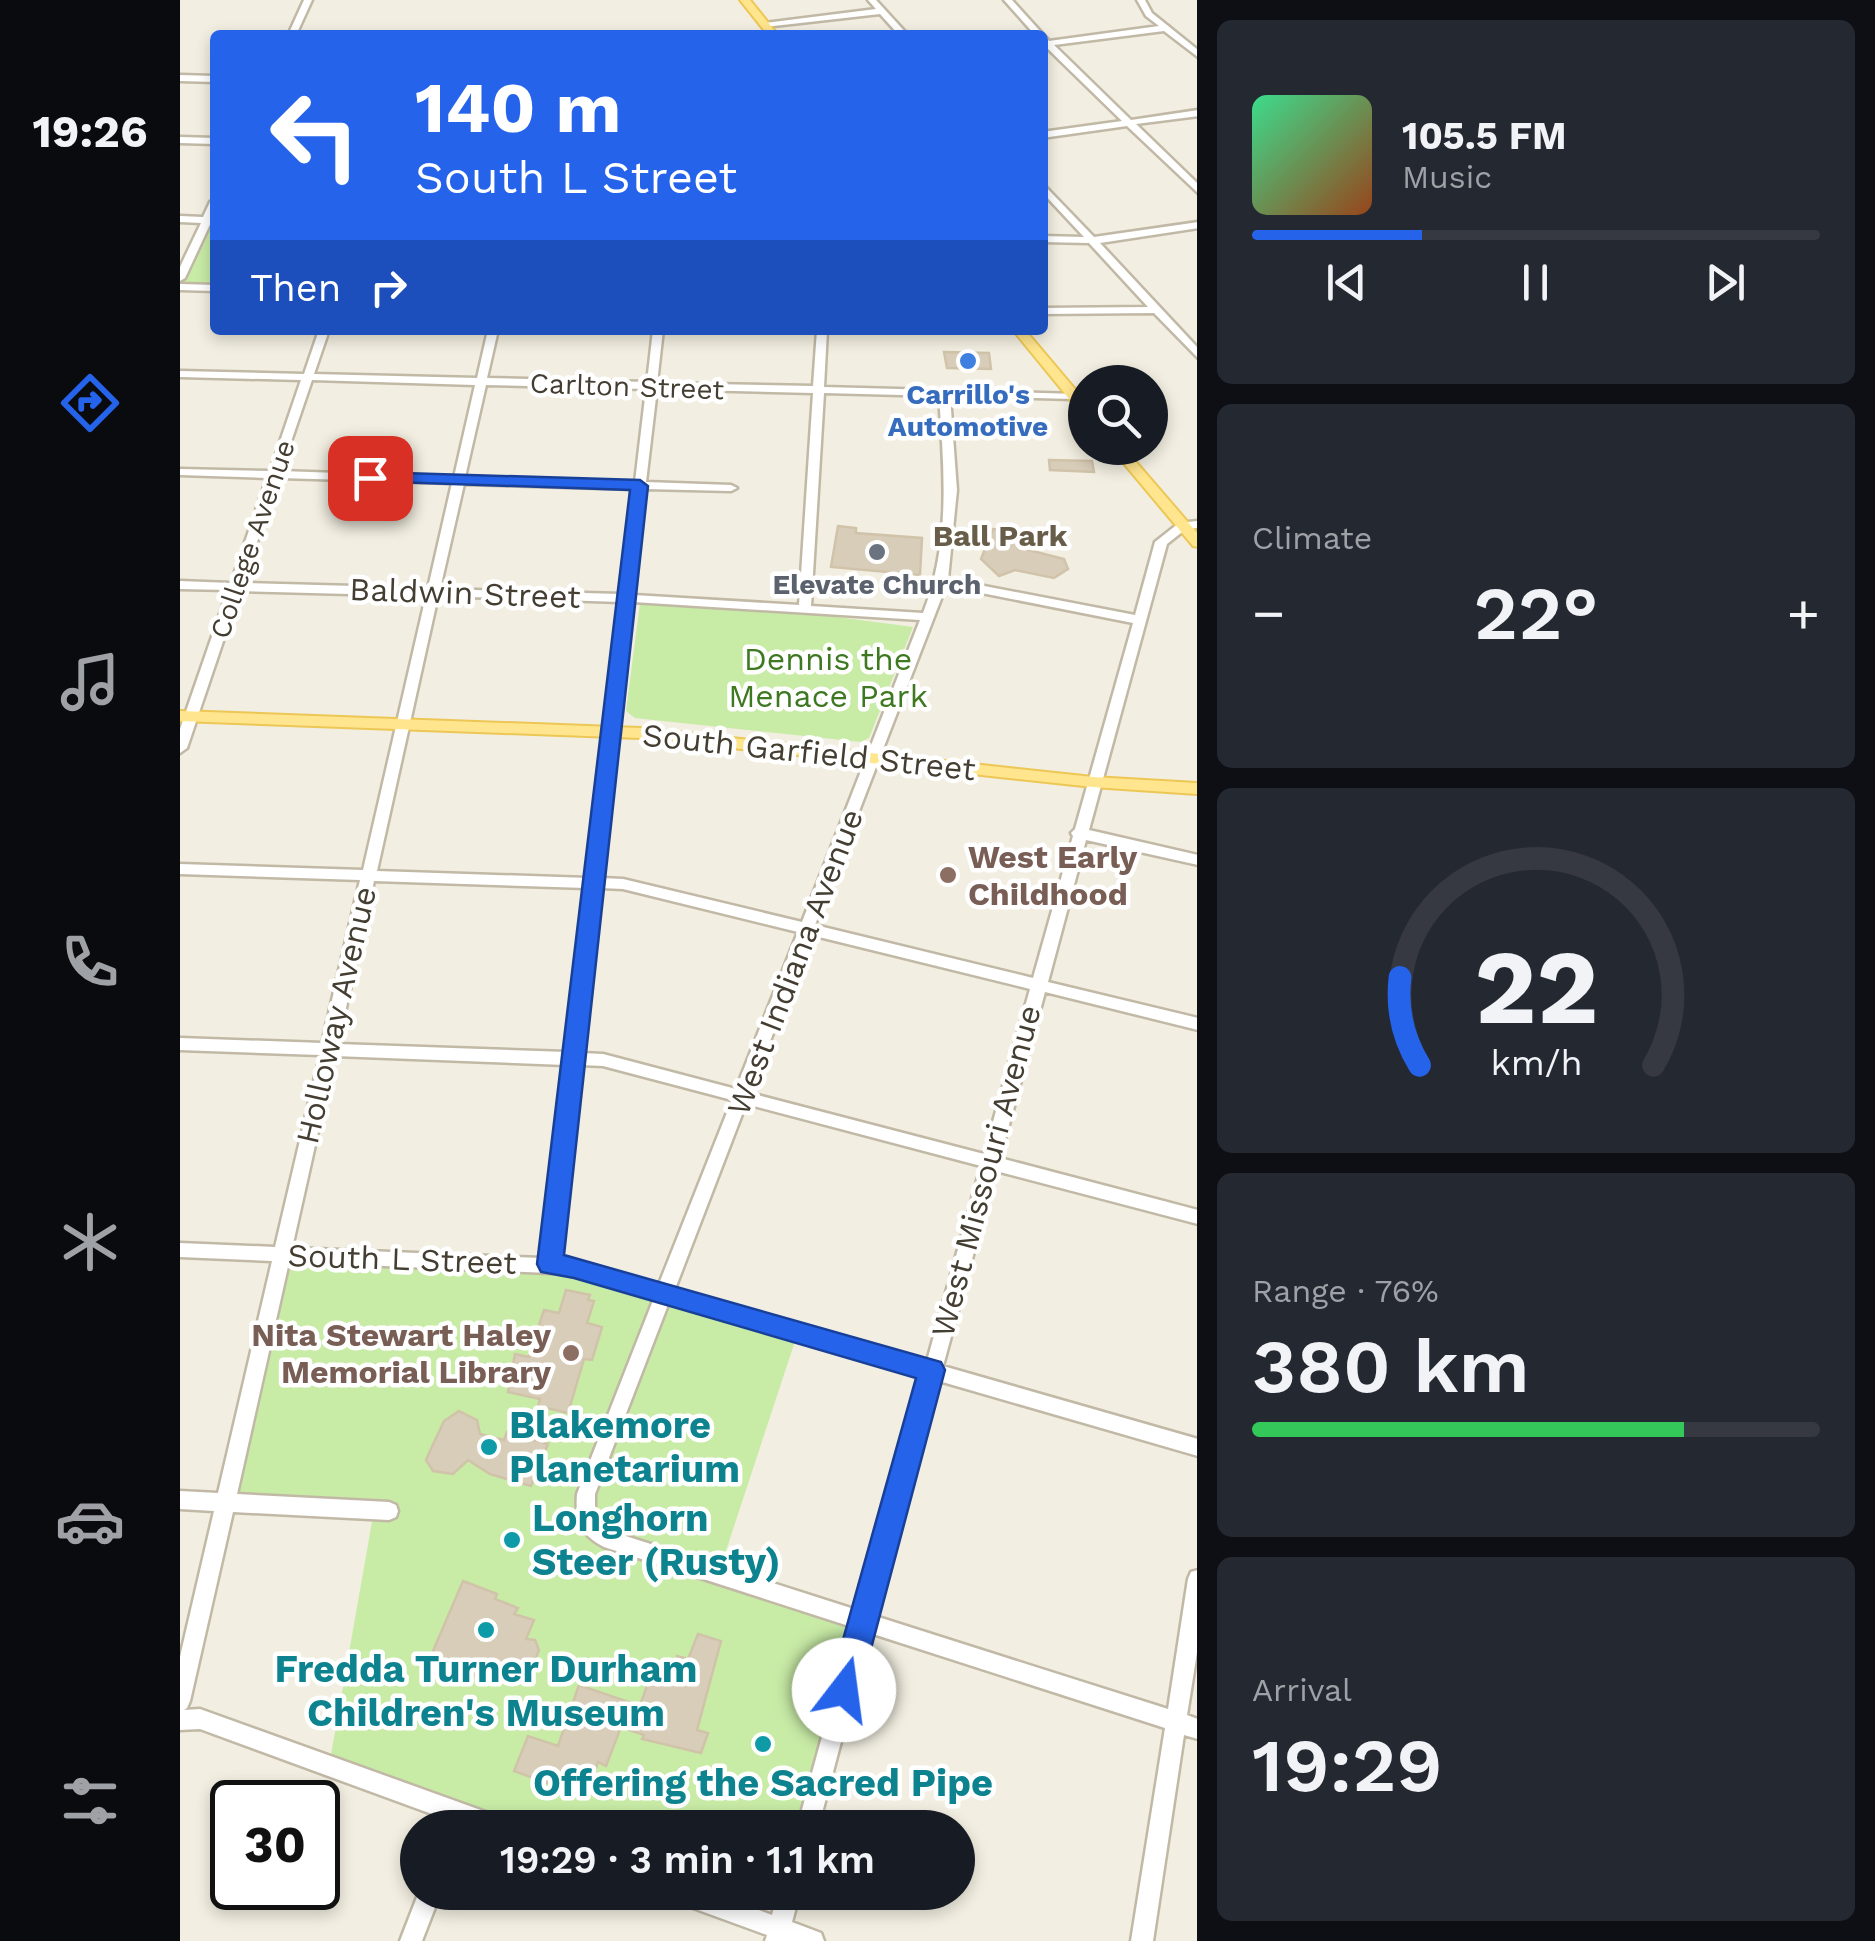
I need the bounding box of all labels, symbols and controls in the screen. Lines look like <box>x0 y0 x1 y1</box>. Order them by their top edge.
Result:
text: 140 m <box>415 67 621 149</box>
icon: left <box>250 70 380 200</box>
text: 19:26 <box>32 105 148 158</box>
text: 105.5 FM <box>1402 114 1567 158</box>
text: South L Street <box>415 151 737 204</box>
text: Music <box>1402 158 1492 196</box>
icon: previous <box>1319 255 1374 310</box>
icon: pause <box>1508 255 1563 310</box>
icon: next <box>1698 255 1753 310</box>
icon: right <box>361 260 416 315</box>
text: Then <box>250 266 341 310</box>
marker: Carrillo's Automotive <box>957 350 979 372</box>
map controls <box>1068 365 1168 465</box>
button: search <box>1068 365 1168 465</box>
street label: Carlton Street <box>529 367 725 406</box>
icon: directions <box>55 368 125 438</box>
place label: Carrillo's Automotive <box>888 378 1048 443</box>
street label: College Avenue <box>203 436 302 643</box>
pin <box>328 436 413 521</box>
icon: arrive <box>343 451 398 506</box>
district label: Ball Park <box>933 518 1068 553</box>
text: Climate <box>1252 519 1372 557</box>
marker: Elevate Church <box>866 541 888 563</box>
place label: Elevate Church <box>773 568 981 601</box>
text: 22° <box>1474 569 1598 657</box>
street label: Baldwin Street <box>349 570 581 616</box>
text: − <box>1252 581 1285 645</box>
text: + <box>1787 581 1820 645</box>
park label: Dennis the Menace Park <box>728 640 928 715</box>
icon: music <box>55 647 125 717</box>
street label: South Garfield Street <box>641 716 977 788</box>
street label: West Indiana Avenue <box>719 803 871 1121</box>
place label: West Early Childhood <box>968 838 1138 913</box>
marker: West Early Childhood <box>937 864 959 886</box>
street label: Holloway Avenue <box>288 883 384 1147</box>
text: 22 <box>1474 926 1598 1048</box>
icon: phone <box>55 927 125 997</box>
street label: West Missouri Avenue <box>923 1001 1049 1341</box>
text: km/h <box>1490 1042 1582 1084</box>
icon: climate <box>55 1207 125 1277</box>
street label: South L Street <box>287 1236 517 1282</box>
text: Range · 76% <box>1252 1272 1439 1310</box>
place label: Nita Stewart Haley Memorial Library <box>251 1316 552 1391</box>
text: 380 km <box>1252 1322 1530 1410</box>
marker: Nita Stewart Haley Memorial Library <box>560 1342 582 1364</box>
place label: Blakemore Planetarium <box>509 1403 740 1491</box>
marker: Blakemore Planetarium <box>478 1436 500 1458</box>
icon: car <box>55 1486 125 1556</box>
place label: Longhorn Steer (Rusty) <box>532 1496 780 1584</box>
marker: Longhorn Steer (Rusty) <box>501 1529 523 1551</box>
marker: Fredda Turner Durham Children's Museum <box>475 1619 497 1641</box>
position arrow <box>792 1638 896 1742</box>
place label: Fredda Turner Durham Children's Museum <box>274 1647 698 1735</box>
text: Arrival <box>1252 1671 1352 1709</box>
text: 19:29 <box>1252 1721 1443 1809</box>
marker: Offering the Sacred Pipe <box>752 1733 774 1755</box>
place label: Offering the Sacred Pipe <box>533 1761 993 1805</box>
icon: filters <box>55 1766 125 1836</box>
speed limit sign: 30 <box>210 1780 340 1910</box>
text: 19:29 · 3 min · 1.1 km <box>500 1838 875 1882</box>

